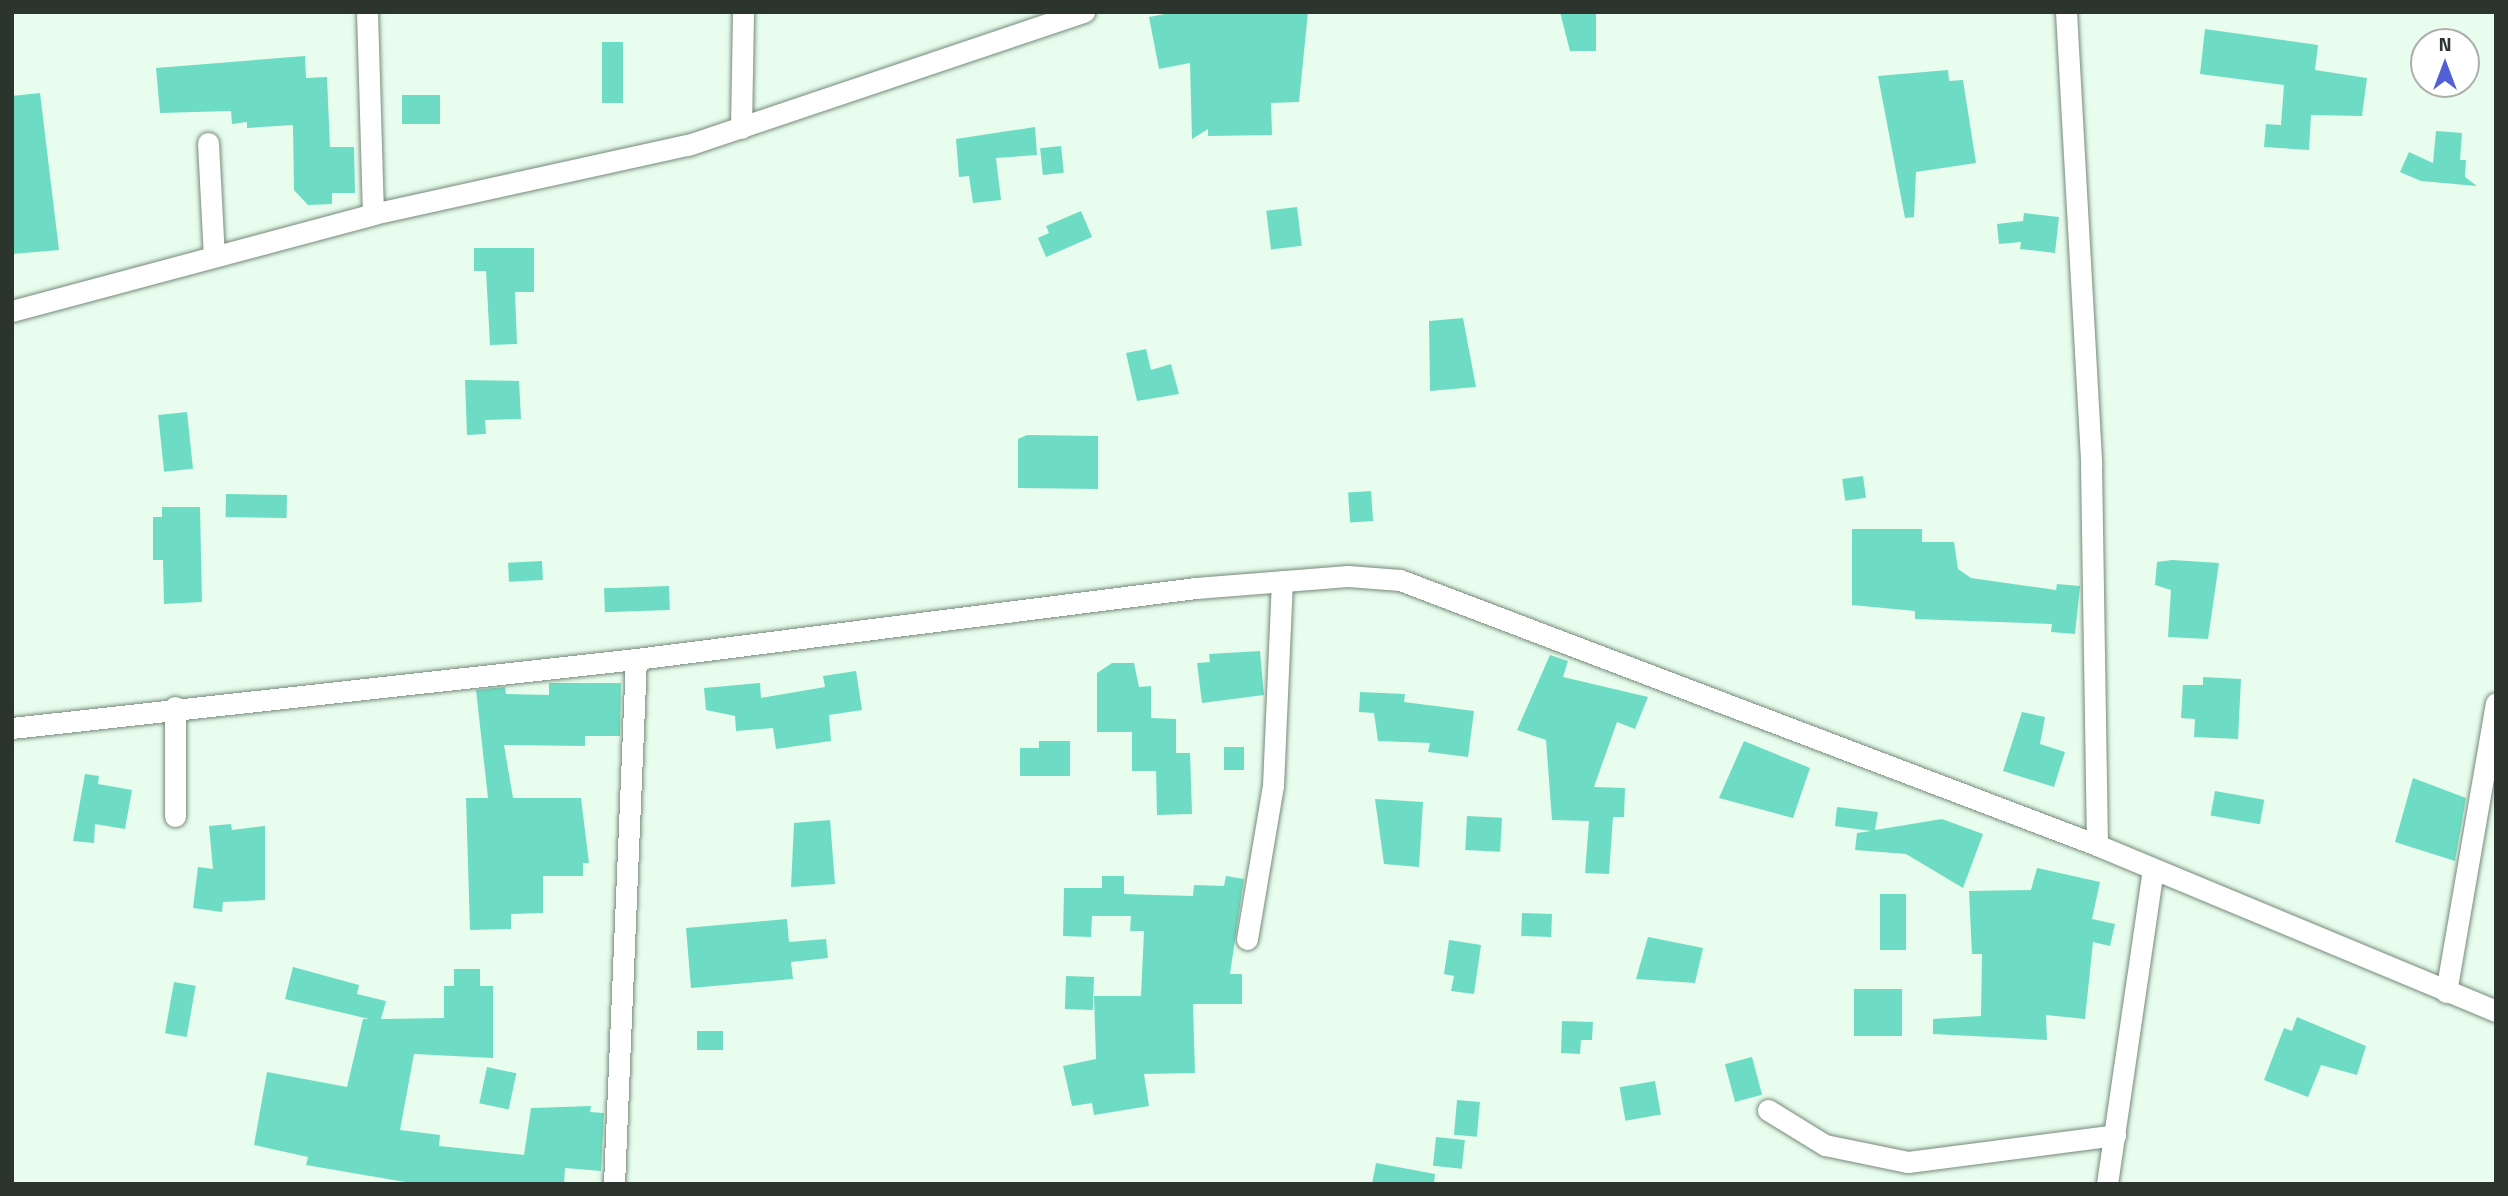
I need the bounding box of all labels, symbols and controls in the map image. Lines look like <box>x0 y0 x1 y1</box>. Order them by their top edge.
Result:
north arrow <box>2410 28 2480 98</box>
text: N <box>2438 29 2452 58</box>

